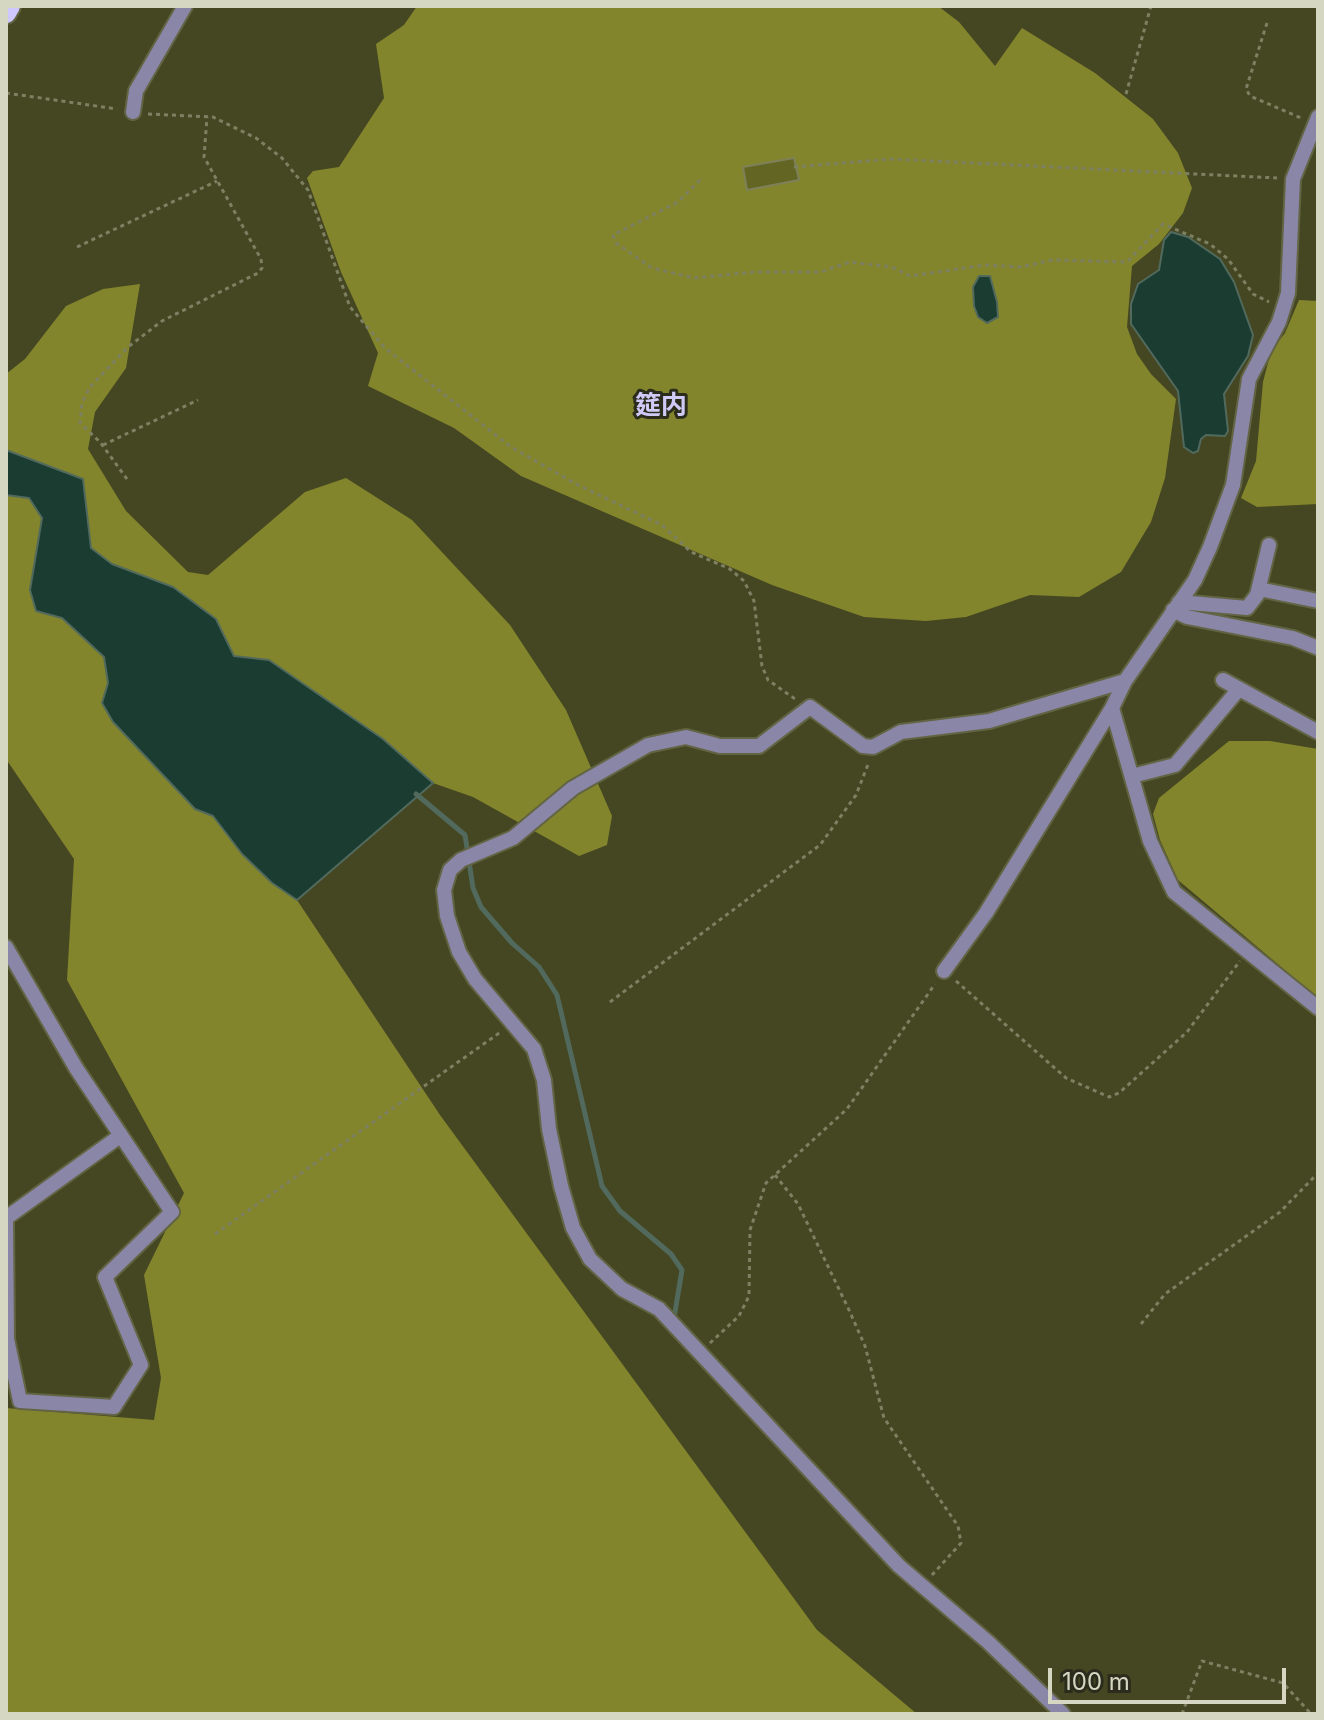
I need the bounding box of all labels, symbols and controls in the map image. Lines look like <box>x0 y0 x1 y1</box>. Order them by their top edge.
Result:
district label: 筵内 <box>635 390 687 422</box>
scale bar <box>1052 1652 1290 1702</box>
text: 100 m <box>1062 1667 1130 1696</box>

